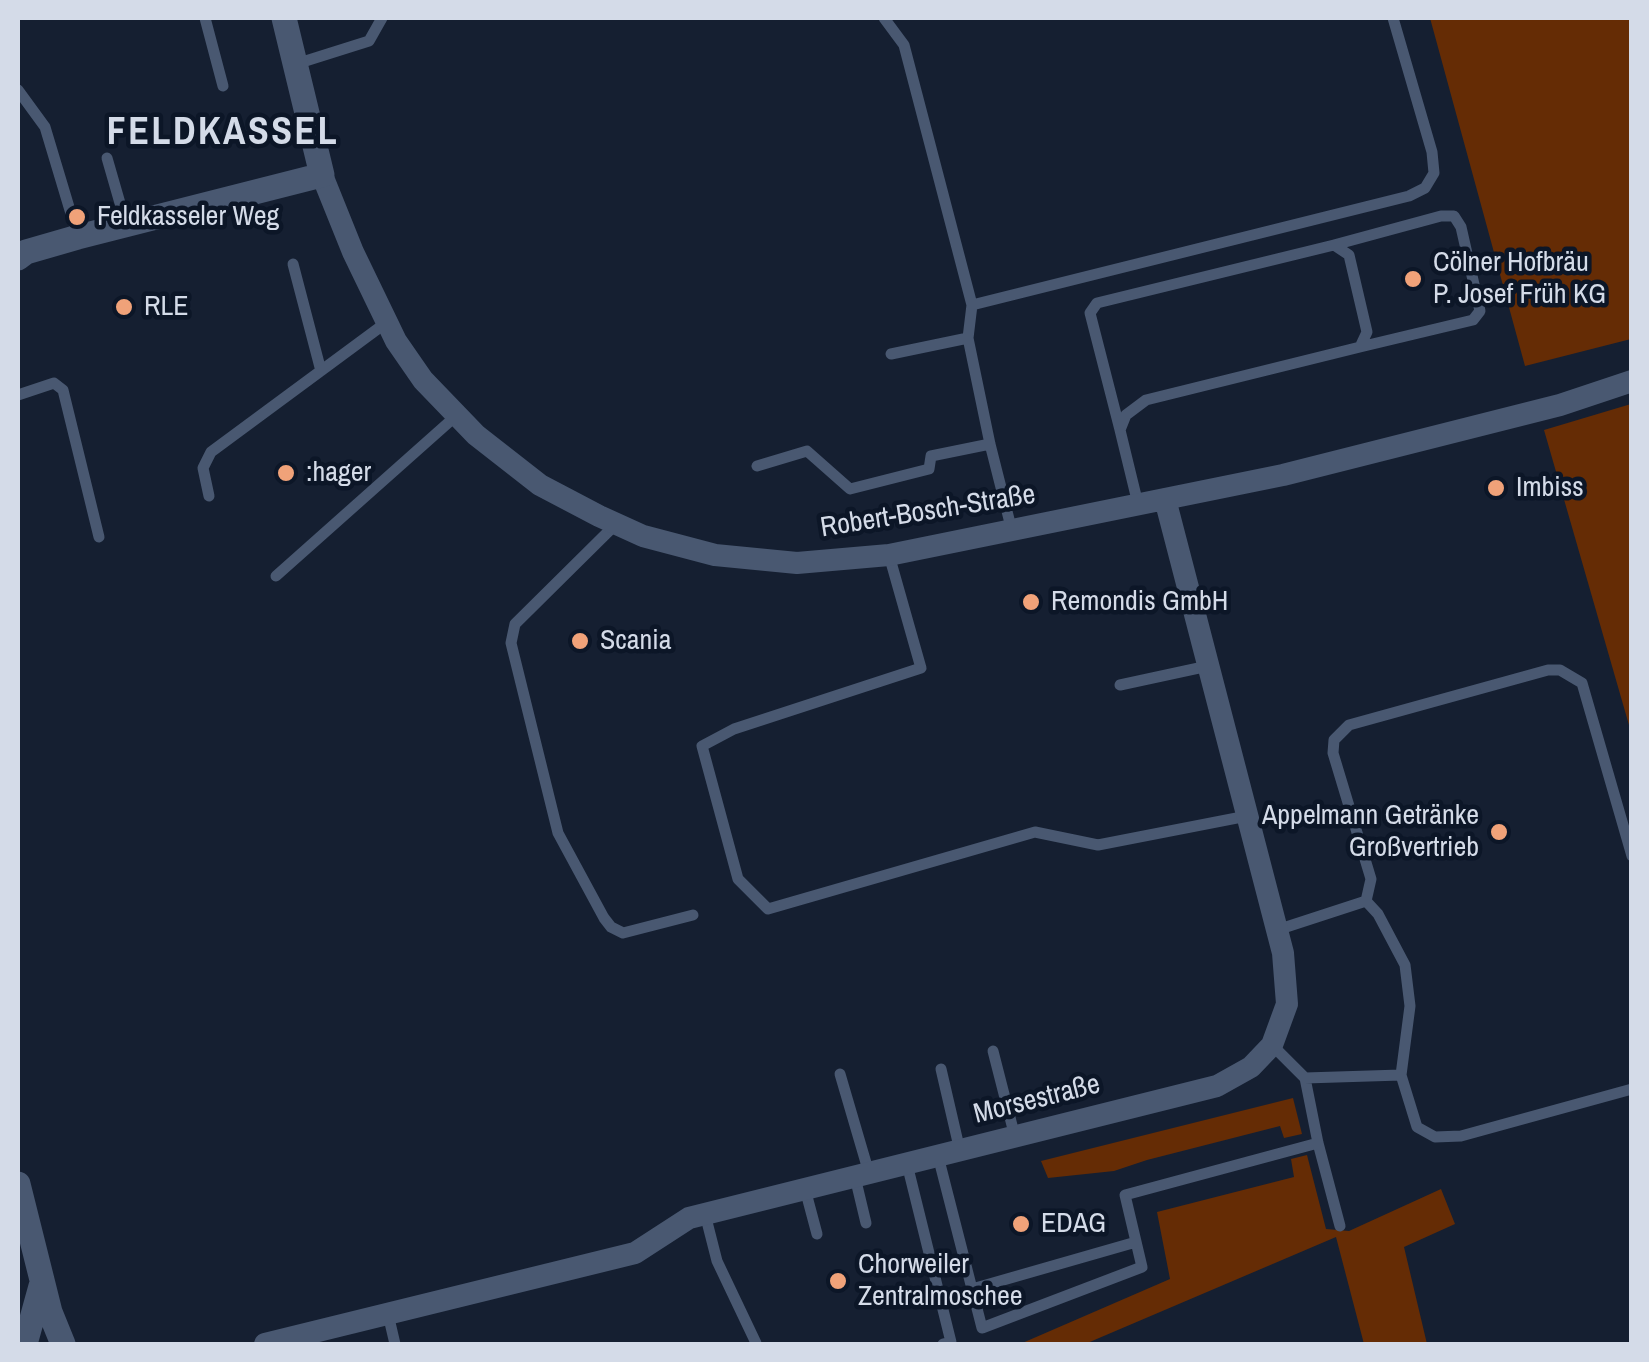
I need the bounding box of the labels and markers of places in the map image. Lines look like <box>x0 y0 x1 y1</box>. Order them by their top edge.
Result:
place label: Feldkasseler Weg <box>97 200 279 234</box>
marker: Feldkasseler Weg <box>66 206 88 228</box>
place label: Cölner Hofbräu P. Josef Früh KG <box>1433 246 1606 312</box>
marker: Cölner Hofbräu P. Josef Früh KG <box>1402 268 1424 290</box>
place label: RLE <box>144 290 189 324</box>
marker: RLE <box>113 296 135 318</box>
place label: :hager <box>306 456 371 490</box>
marker: :hager <box>275 462 297 484</box>
place label: Imbiss <box>1516 471 1584 505</box>
marker: Imbiss <box>1485 477 1507 499</box>
place label: Remondis GmbH <box>1051 585 1228 619</box>
marker: Remondis GmbH <box>1020 591 1042 613</box>
place label: Scania <box>600 624 671 658</box>
marker: Scania <box>569 630 591 652</box>
place label: Appelmann Getränke Großvertrieb <box>1262 799 1479 865</box>
marker: Appelmann Getränke Großvertrieb <box>1488 821 1510 843</box>
place label: EDAG <box>1041 1207 1106 1241</box>
marker: EDAG <box>1010 1213 1032 1235</box>
place label: Chorweiler Zentralmoschee <box>858 1248 1023 1314</box>
marker: Chorweiler Zentralmoschee <box>827 1270 849 1292</box>

